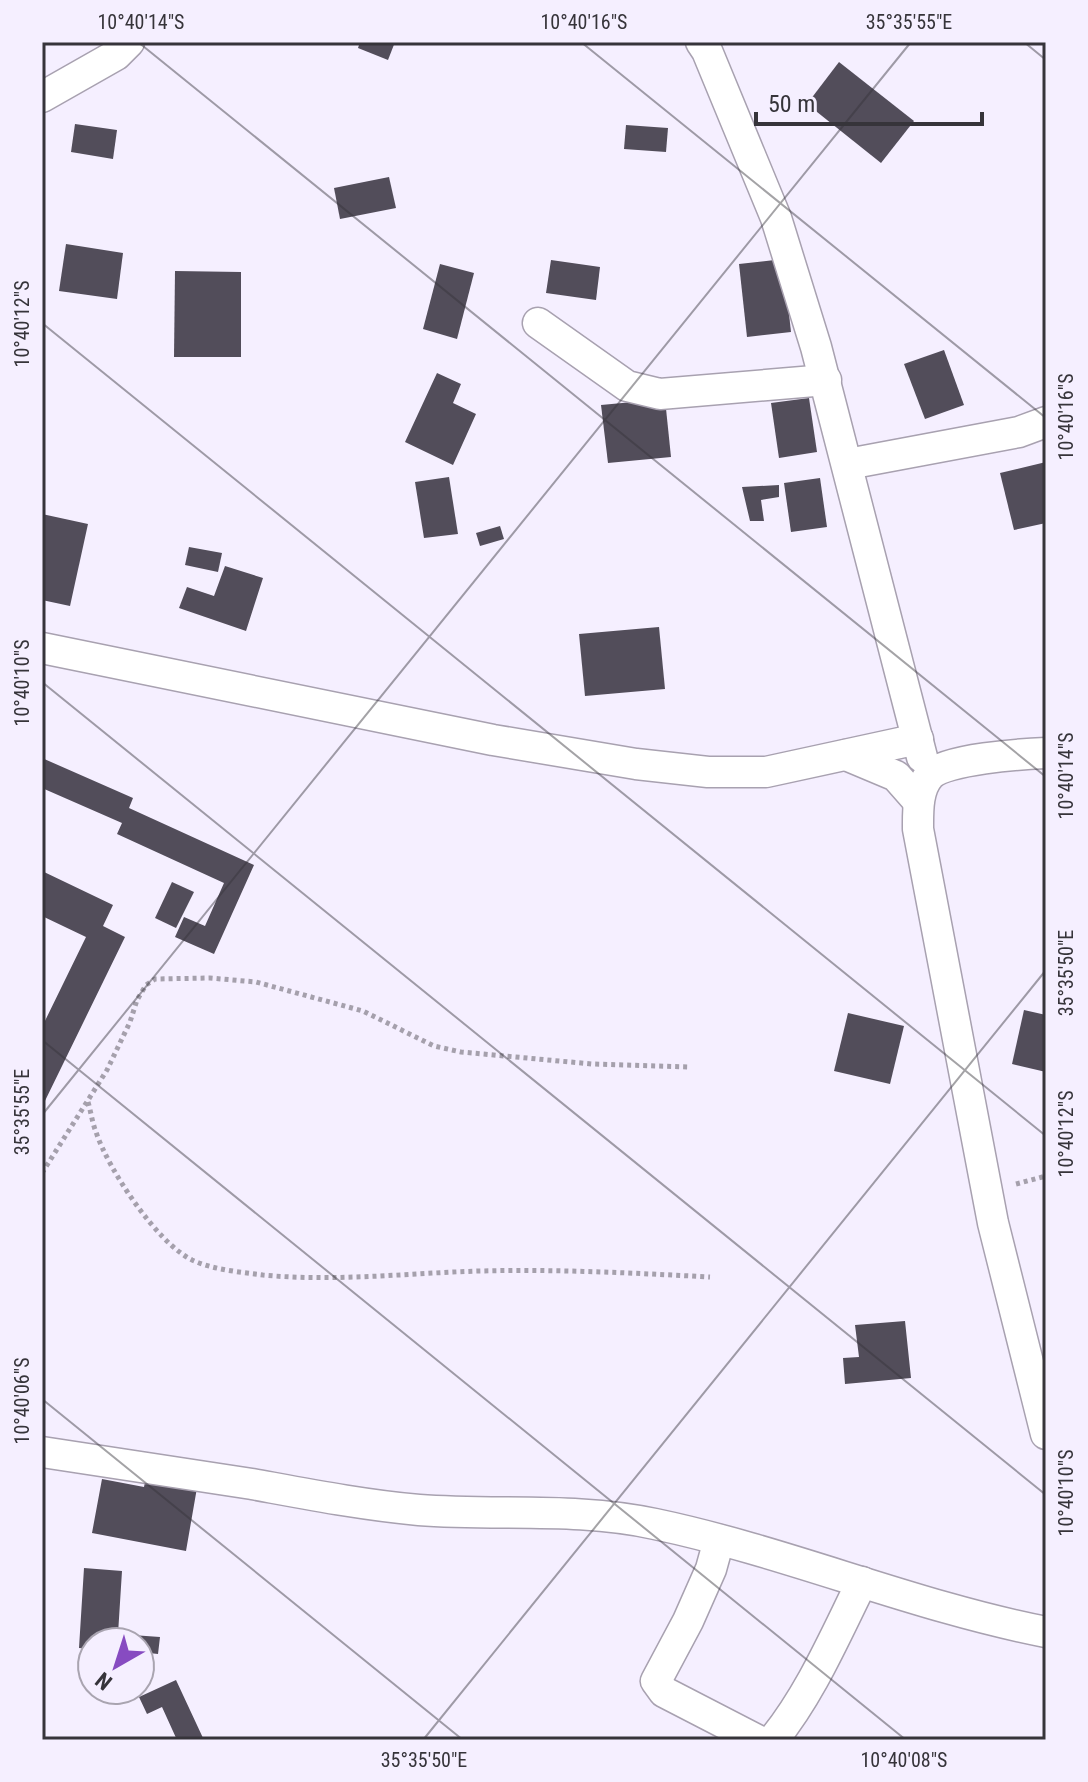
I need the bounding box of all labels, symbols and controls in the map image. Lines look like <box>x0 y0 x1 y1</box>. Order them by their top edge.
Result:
text: 10°40'14"S <box>98 10 184 34</box>
text: 10°40'16"S <box>541 10 627 34</box>
text: 35°35'55"E <box>866 10 952 34</box>
scale bar <box>756 76 982 126</box>
text: 50 m <box>768 90 815 118</box>
text: 10°40'12"S <box>10 281 34 367</box>
text: 10°40'16"S <box>1054 374 1078 460</box>
text: 10°40'10"S <box>10 640 34 726</box>
text: 10°40'14"S <box>1054 733 1078 819</box>
text: 35°35'50"E <box>1054 930 1078 1016</box>
text: 35°35'55"E <box>10 1069 34 1155</box>
text: 10°40'12"S <box>1054 1091 1078 1177</box>
text: 10°40'06"S <box>10 1358 34 1444</box>
text: 10°40'10"S <box>1054 1450 1078 1536</box>
north arrow <box>76 1626 156 1706</box>
text: N <box>91 1667 117 1695</box>
text: 35°35'50"E <box>381 1748 467 1772</box>
text: 10°40'08"S <box>861 1748 947 1772</box>

